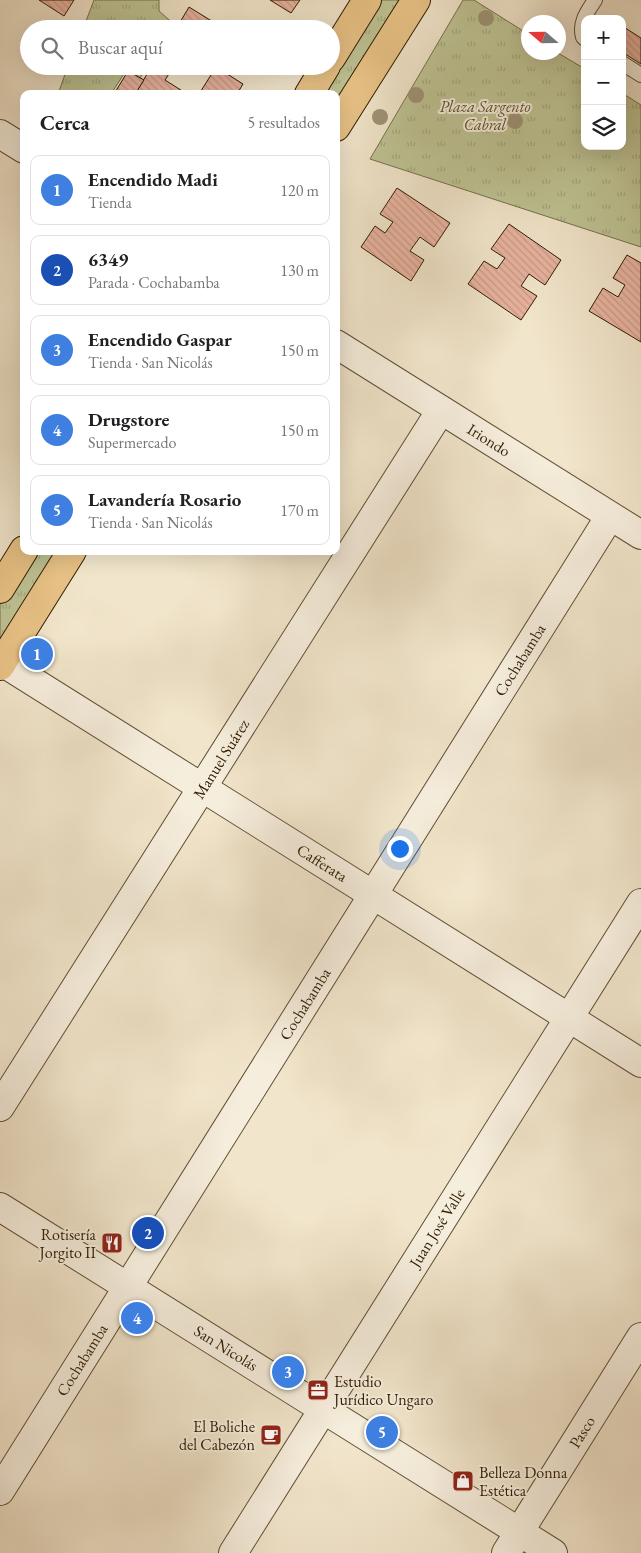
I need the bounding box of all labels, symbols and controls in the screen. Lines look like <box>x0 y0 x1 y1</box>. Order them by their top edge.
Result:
north arrow <box>521 15 566 60</box>
map controls <box>581 15 626 150</box>
button: + <box>581 15 626 60</box>
search box <box>20 20 340 75</box>
icon: search <box>38 34 66 62</box>
text: Buscar aquí <box>78 35 163 60</box>
button: − <box>581 60 626 105</box>
park label: Plaza Sargento Cabral <box>439 96 531 135</box>
button: layers <box>581 105 626 150</box>
text: Cerca <box>40 109 90 136</box>
text: 5 resultados <box>248 112 320 133</box>
text: Encendido Madi <box>88 167 218 192</box>
text: 1 <box>53 180 61 201</box>
text: 120 m <box>280 180 319 201</box>
text: Tienda <box>88 192 132 213</box>
text: 6349 <box>88 247 128 272</box>
text: 2 <box>53 260 61 281</box>
text: 130 m <box>280 260 319 281</box>
text: Parada · Cochabamba <box>88 272 220 293</box>
text: Encendido Gaspar <box>88 327 232 352</box>
text: 3 <box>53 340 61 361</box>
text: 150 m <box>280 340 319 361</box>
text: Tienda · San Nicolás <box>88 352 213 373</box>
text: Drugstore <box>88 407 169 432</box>
street label: Iriondo <box>463 419 515 461</box>
text: 4 <box>53 420 61 441</box>
text: 150 m <box>280 420 319 441</box>
text: Supermercado <box>88 432 176 453</box>
text: Lavandería Rosario <box>88 487 241 512</box>
text: 5 <box>53 500 61 521</box>
text: 170 m <box>280 500 319 521</box>
text: Tienda · San Nicolás <box>88 512 213 533</box>
street label: Cochabamba <box>490 619 551 700</box>
pin: 1 <box>21 635 53 673</box>
street label: Manuel Suárez <box>188 715 254 803</box>
your location <box>387 836 413 862</box>
street label: Cafferata <box>293 839 352 887</box>
street label: Cochabamba <box>275 963 336 1044</box>
street label: Juan José Valle <box>403 1185 470 1273</box>
pin: 2 <box>132 1214 164 1252</box>
place label: Rotisería Jorgito II <box>37 1224 97 1263</box>
restaurant icon: Rotisería Jorgito II <box>100 1231 124 1255</box>
pin: 4 <box>121 1299 153 1337</box>
street label: Cochabamba <box>52 1319 113 1400</box>
street label: San Nicolás <box>190 1320 262 1376</box>
pin: 3 <box>272 1353 304 1391</box>
place label: Estudio Jurídico Ungaro <box>332 1371 433 1410</box>
office icon: Estudio Jurídico Ungaro <box>306 1378 330 1402</box>
street label: Pasco <box>564 1412 600 1452</box>
pin: 5 <box>366 1413 398 1451</box>
place label: El Boliche del Cabezón <box>179 1416 256 1455</box>
cafe icon: El Boliche del Cabezón <box>259 1423 283 1447</box>
place label: Belleza Donna Estética <box>479 1462 568 1501</box>
shop icon: Belleza Donna Estética <box>451 1469 475 1493</box>

